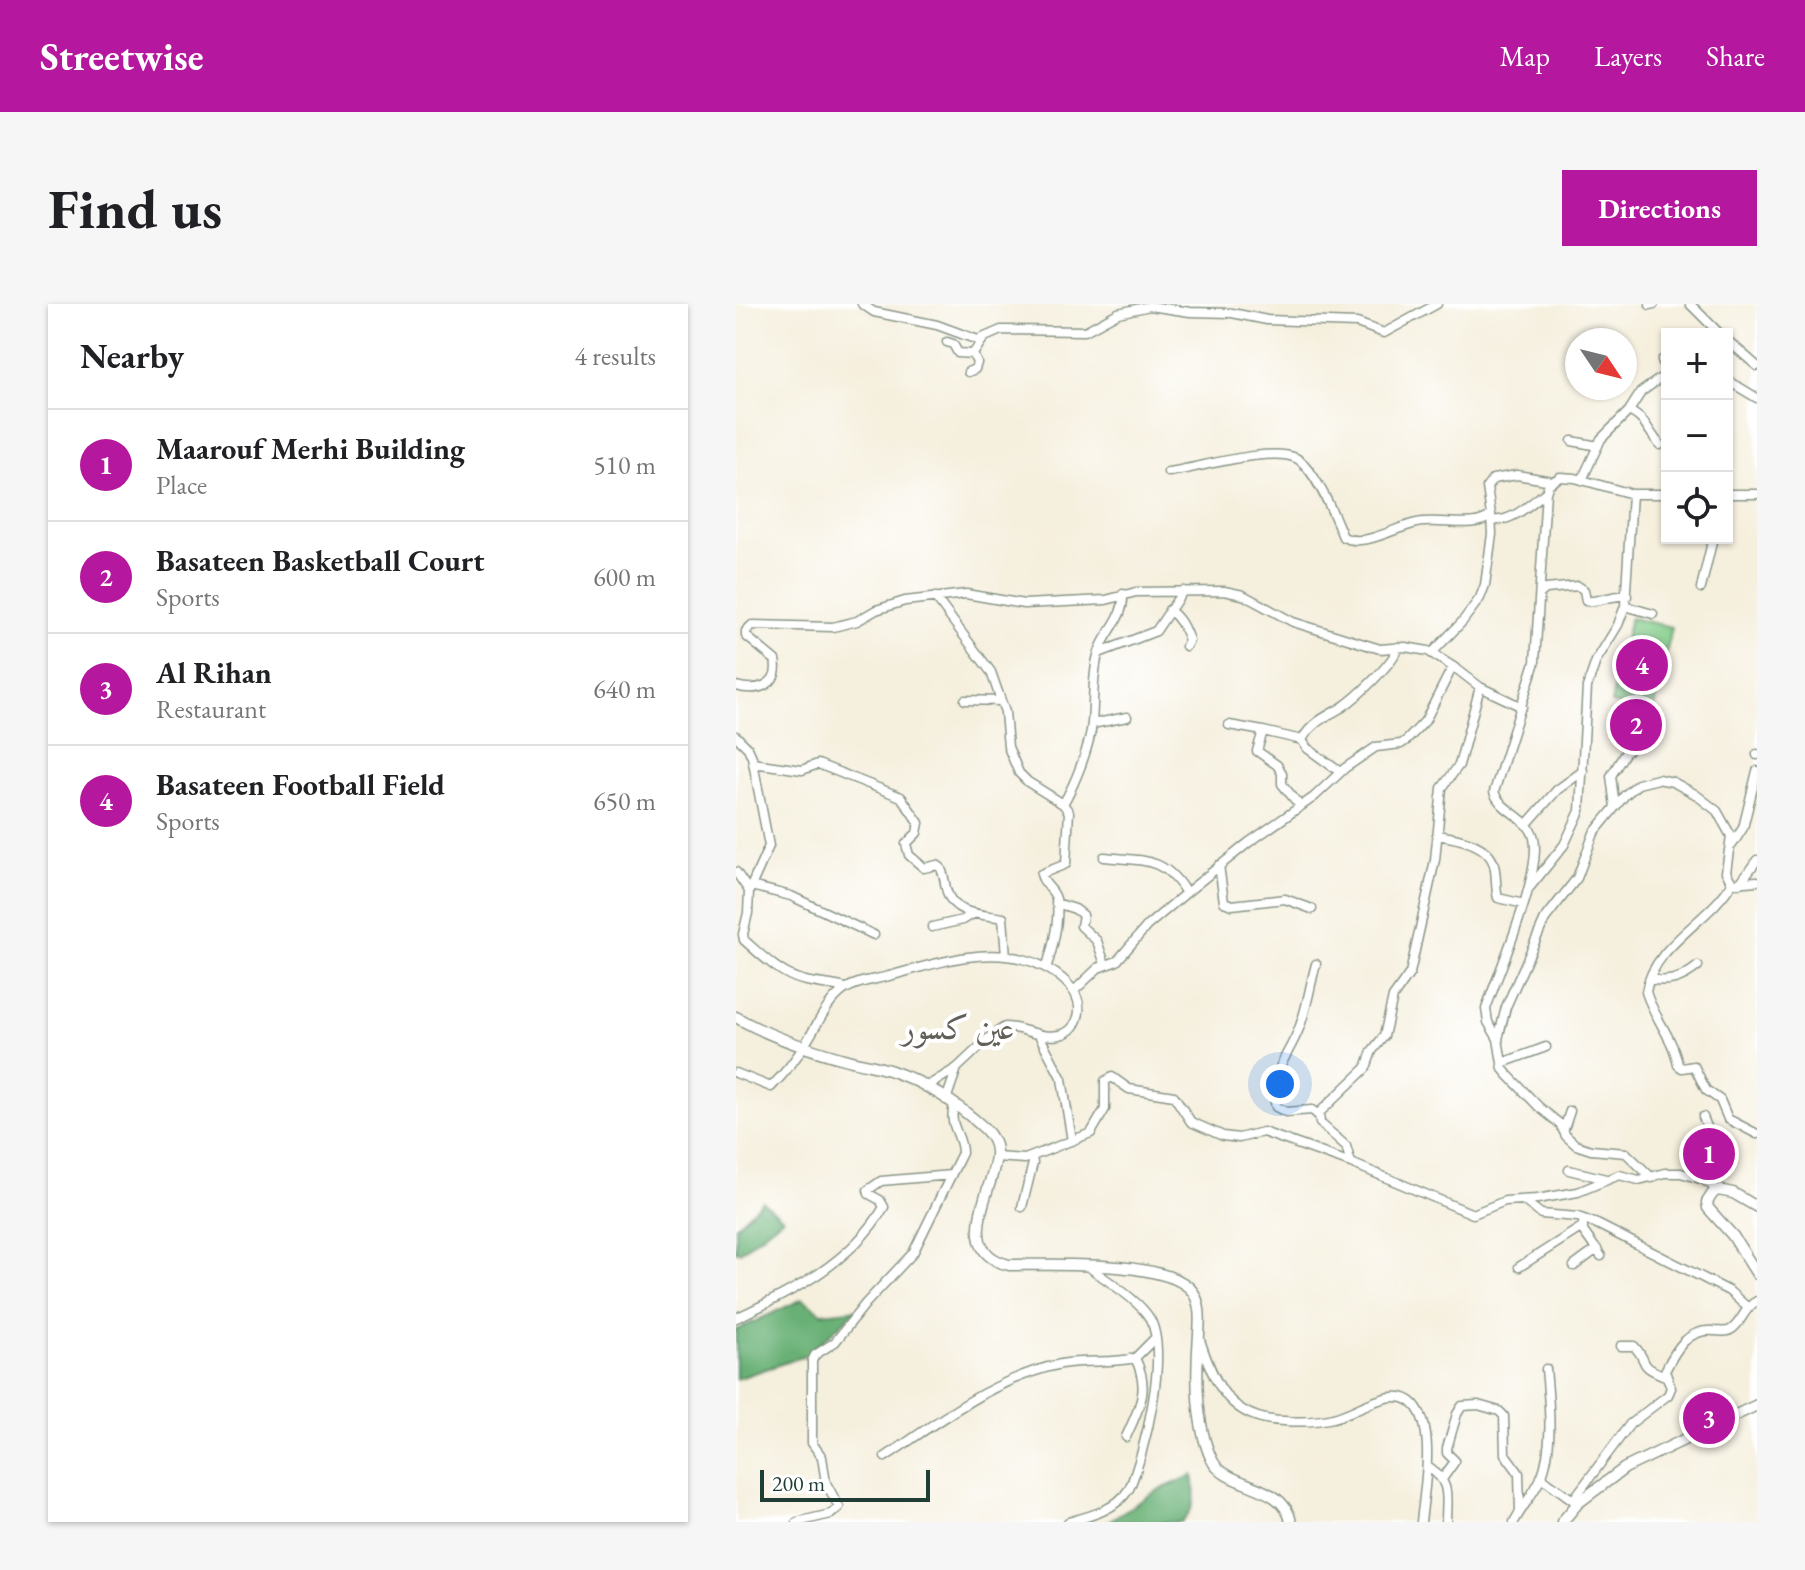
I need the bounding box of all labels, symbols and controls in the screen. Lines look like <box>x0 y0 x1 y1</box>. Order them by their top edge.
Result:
text: Streetwise <box>40 32 203 81</box>
text: Map <box>1500 38 1550 74</box>
text: Layers <box>1594 38 1662 74</box>
text: Share <box>1706 38 1765 74</box>
button: Directions <box>1562 170 1757 246</box>
text: Find us <box>48 172 222 245</box>
north arrow <box>1565 328 1637 400</box>
map controls <box>1661 328 1733 544</box>
button: + <box>1661 328 1733 400</box>
text: Nearby <box>80 334 184 378</box>
text: 4 results <box>575 339 656 373</box>
button: − <box>1661 400 1733 472</box>
text: Maarouf Merhi Building <box>156 429 465 468</box>
text: 1 <box>99 448 113 482</box>
text: 510 m <box>593 448 656 482</box>
text: Place <box>156 468 207 502</box>
button: locate <box>1661 472 1733 544</box>
text: Basateen Basketball Court <box>156 541 484 580</box>
text: 2 <box>99 560 113 594</box>
text: 600 m <box>593 560 656 594</box>
text: Sports <box>156 580 220 614</box>
pin: 4 <box>1616 635 1668 695</box>
text: Al Rihan <box>156 653 272 692</box>
text: 3 <box>99 672 113 706</box>
text: 640 m <box>593 672 656 706</box>
text: Restaurant <box>156 692 266 726</box>
pin: 2 <box>1610 695 1662 755</box>
text: Basateen Football Field <box>156 765 445 804</box>
text: 4 <box>99 784 113 818</box>
text: 650 m <box>593 784 656 818</box>
text: Sports <box>156 804 220 838</box>
district label: عين كسور <box>899 1005 1014 1049</box>
your location <box>1260 1064 1300 1104</box>
pin: 1 <box>1683 1124 1735 1184</box>
pin: 3 <box>1683 1388 1735 1448</box>
scale bar <box>760 1466 930 1502</box>
text: 200 m <box>772 1469 825 1498</box>

